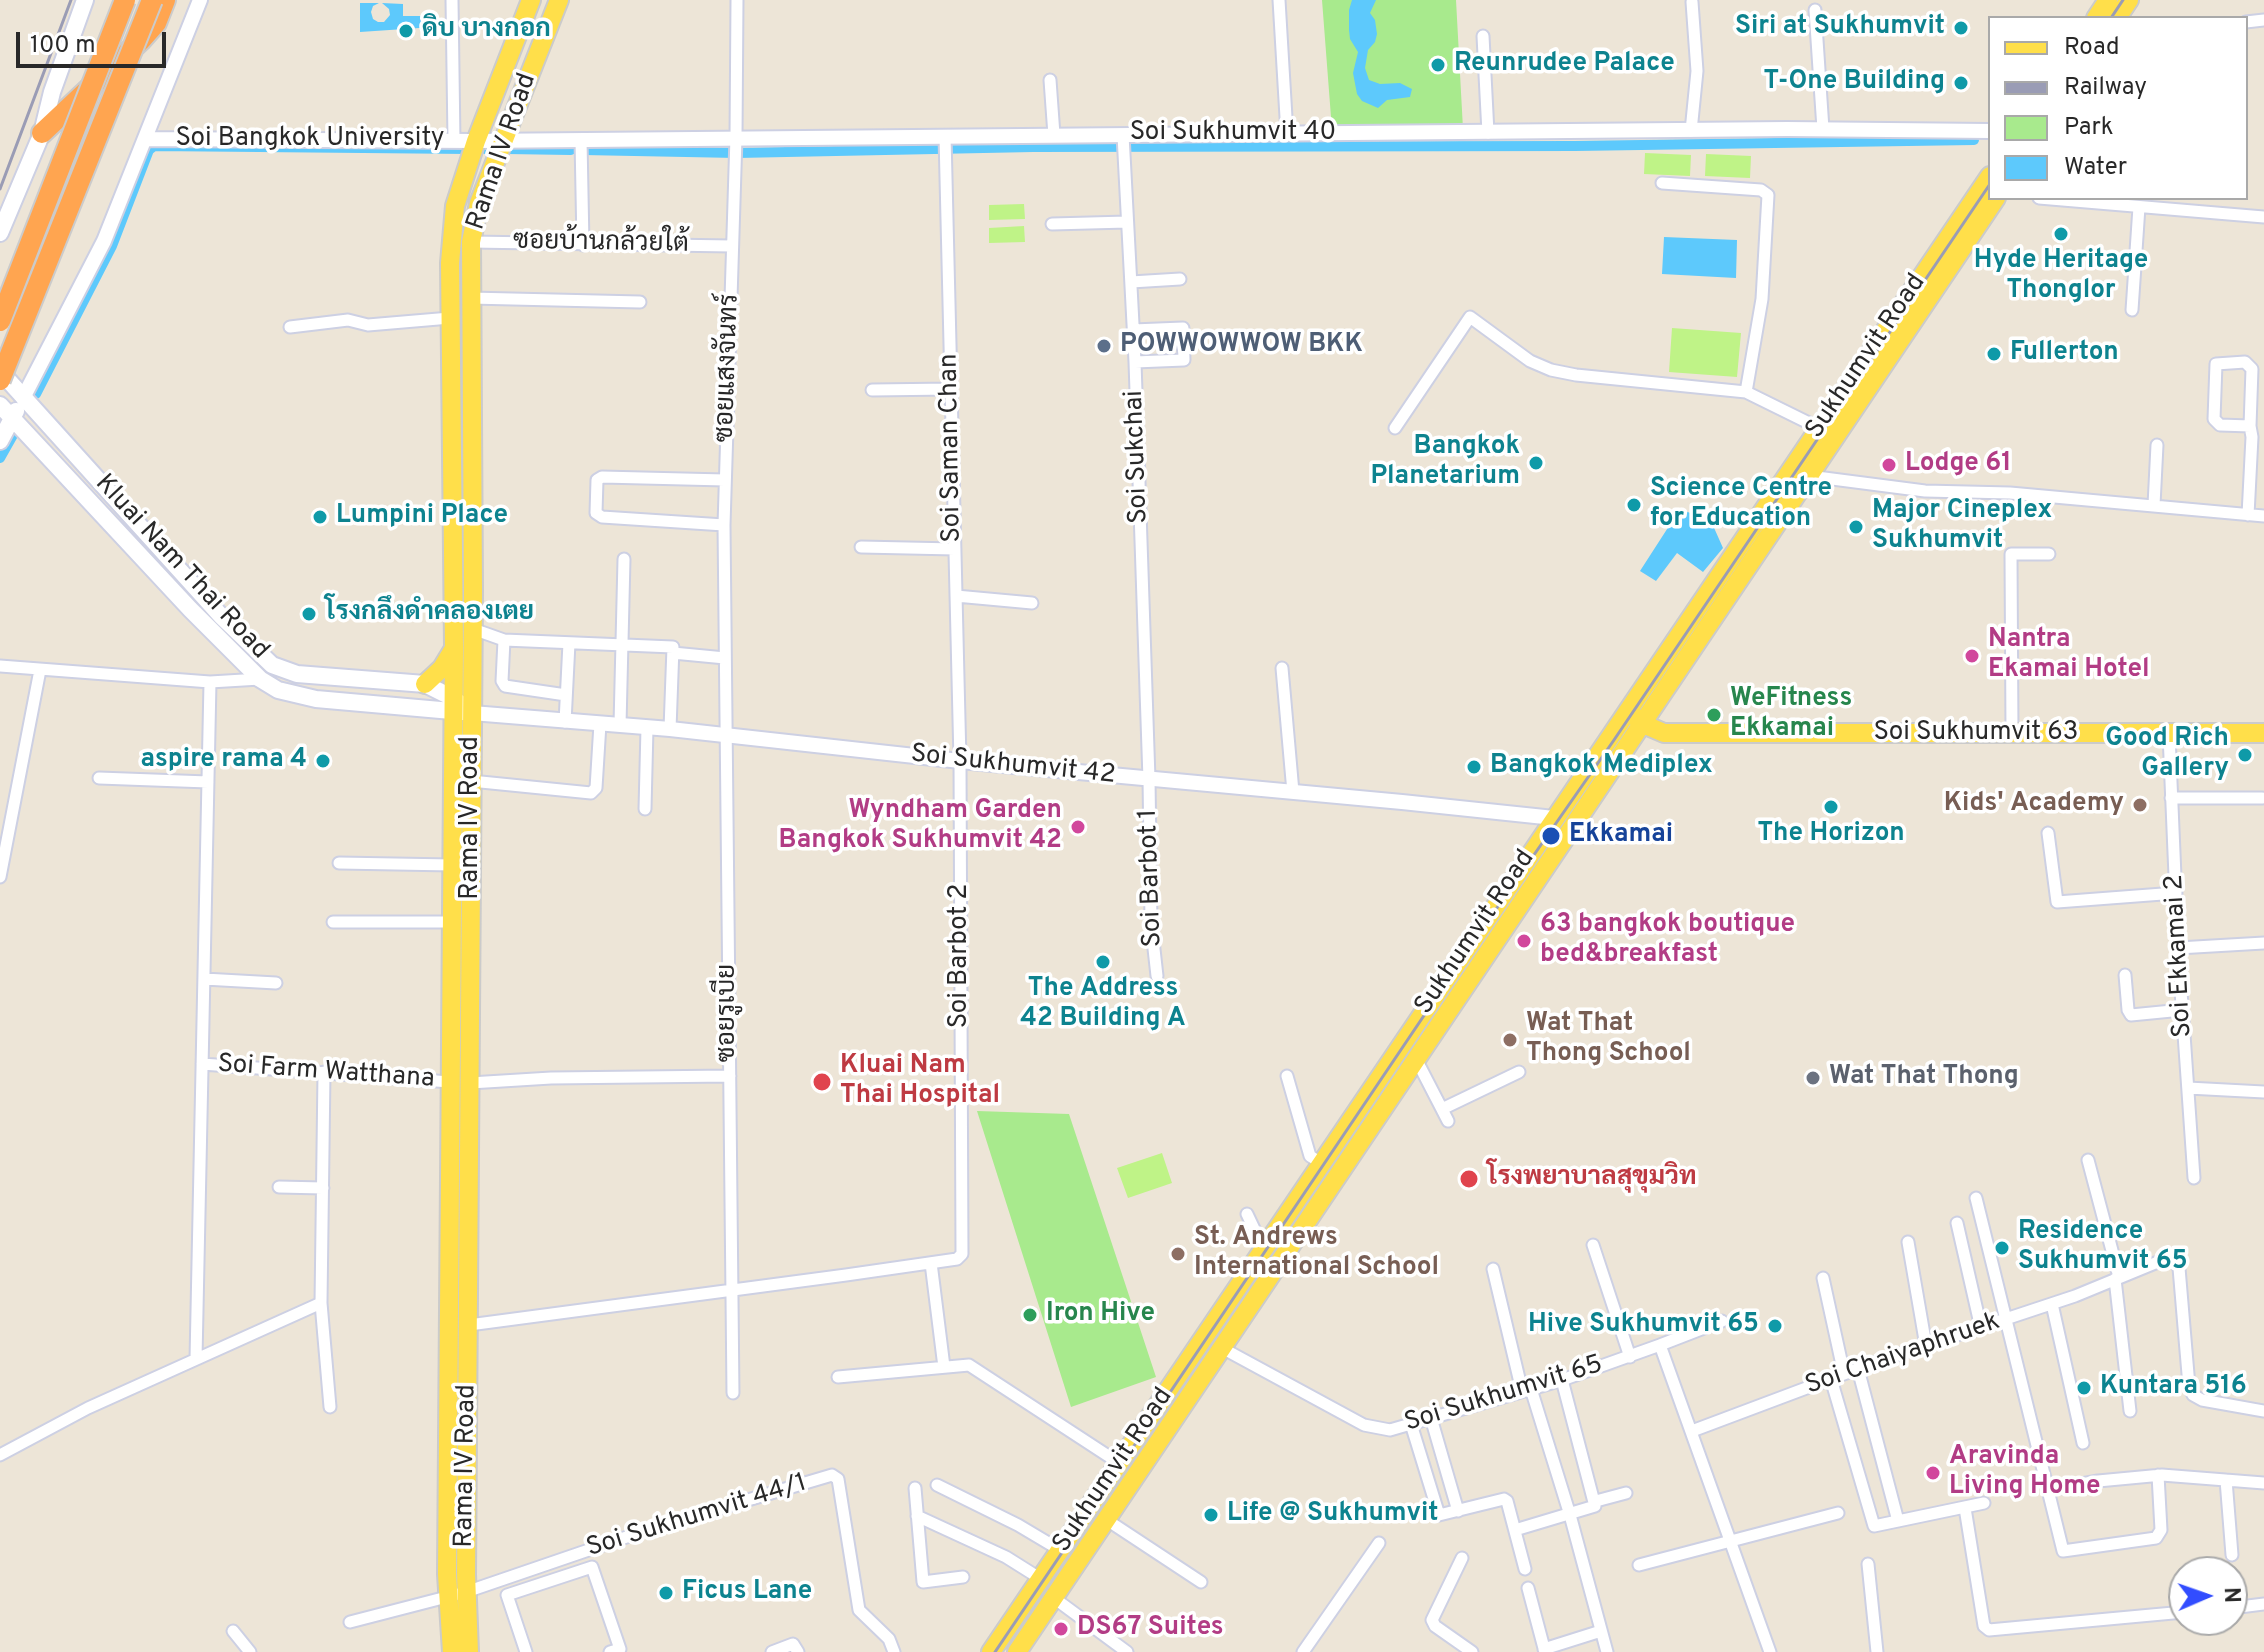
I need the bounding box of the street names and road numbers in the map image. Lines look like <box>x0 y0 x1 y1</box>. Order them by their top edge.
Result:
street label: Rama IV Road <box>462 70 544 234</box>
street label: Soi Sukhumvit 40 <box>1130 118 1336 150</box>
street label: Soi Bangkok University <box>175 124 445 156</box>
street label: ซอยบ้านกล้วยใต้ <box>513 227 689 261</box>
street label: Sukhumvit Road <box>1801 269 1933 445</box>
street label: ซอยแสงจันทร์ <box>711 293 747 443</box>
street label: Soi Saman Chan <box>935 353 969 543</box>
street label: Soi Sukchai <box>1120 390 1156 524</box>
street label: Kluai Nam Thai Road <box>87 469 275 667</box>
street label: Soi Sukhumvit 63 <box>1874 718 2078 750</box>
street label: Rama IV Road <box>456 736 488 900</box>
street label: Soi Sukhumvit 42 <box>909 740 1117 792</box>
street label: Soi Barbot 1 <box>1134 808 1170 948</box>
street label: Sukhumvit Road <box>1410 845 1542 1021</box>
street label: Soi Ekkamai 2 <box>2160 874 2200 1038</box>
street label: Soi Barbot 2 <box>945 884 977 1028</box>
street label: ซอยรูเบีย <box>713 964 745 1062</box>
street label: Soi Farm Watthana <box>216 1050 436 1096</box>
street label: Soi Chaiyaphruek <box>1802 1307 2004 1403</box>
street label: Soi Sukhumvit 65 <box>1401 1350 1607 1440</box>
street label: Sukhumvit Road <box>1048 1383 1180 1559</box>
street label: Rama IV Road <box>450 1384 484 1548</box>
street label: Soi Sukhumvit 44/1 <box>583 1469 811 1565</box>

